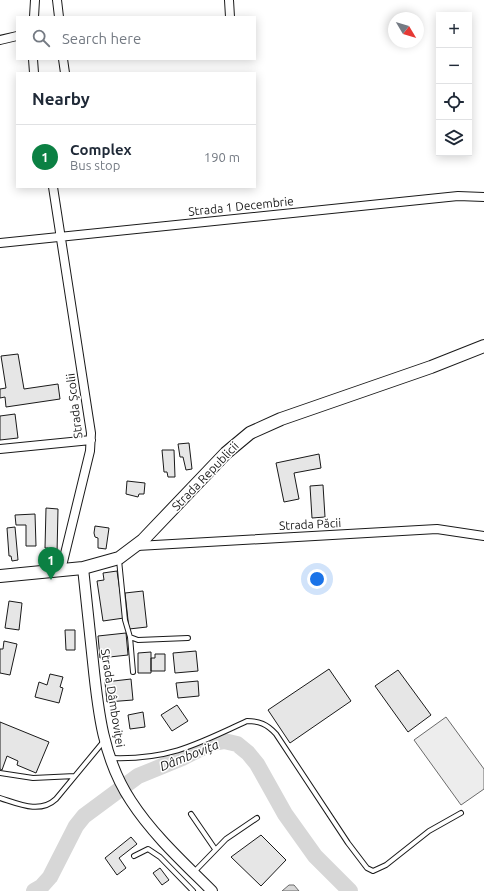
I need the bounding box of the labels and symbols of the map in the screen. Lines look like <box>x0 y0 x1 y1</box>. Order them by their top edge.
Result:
north arrow <box>388 12 424 48</box>
street label: Strada 1 Decembrie <box>188 194 294 218</box>
street label: Strada Școlii <box>64 373 84 439</box>
street label: Strada Republicii <box>169 439 241 513</box>
street label: Strada Păcii <box>279 516 342 532</box>
pin: 1 <box>38 547 64 580</box>
your location <box>307 569 327 589</box>
street label: Strada Dâmboviței <box>99 648 127 748</box>
water label: Dâmbovița <box>157 737 221 773</box>

